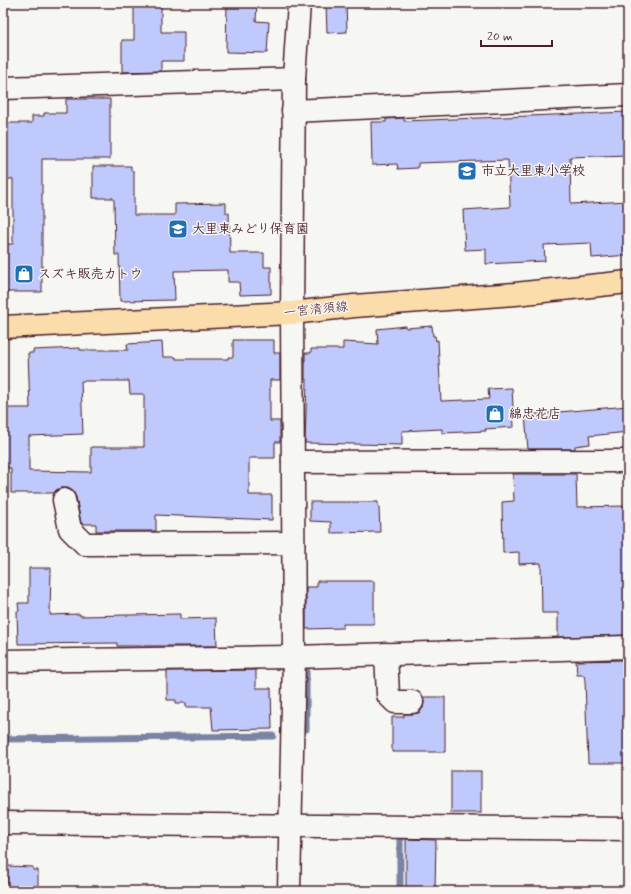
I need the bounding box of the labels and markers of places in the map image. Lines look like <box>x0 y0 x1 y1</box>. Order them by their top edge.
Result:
school or university icon: 市立大里東小学校 <box>456 160 478 182</box>
place label: 市立大里東小学校 <box>481 163 585 180</box>
school or university icon: 大里東みどり保育園 <box>167 218 189 240</box>
place label: 大里東みどり保育園 <box>192 221 309 238</box>
shop icon: スズキ販売カトウ <box>13 263 35 285</box>
place label: スズキ販売カトウ <box>38 266 143 283</box>
shop icon: 綿忠花店 <box>484 403 506 425</box>
place label: 綿忠花店 <box>509 406 561 423</box>

